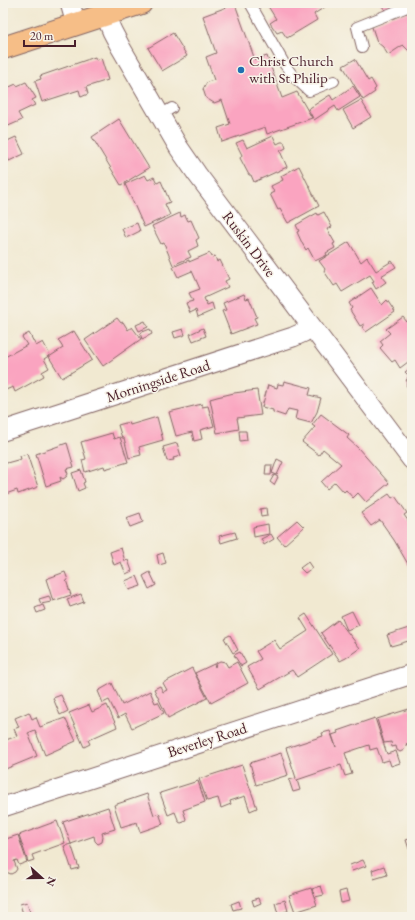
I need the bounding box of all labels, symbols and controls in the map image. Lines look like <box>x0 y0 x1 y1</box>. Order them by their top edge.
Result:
scale bar <box>24 22 75 48</box>
text: 20 m <box>30 28 54 44</box>
place label: Christ Church with St Philip <box>249 51 334 87</box>
marker: Christ Church with St Philip <box>236 65 246 75</box>
street label: Ruskin Drive <box>219 207 280 280</box>
street label: Morningside Road <box>104 355 213 406</box>
street label: Beverley Road <box>165 718 249 761</box>
north arrow <box>22 858 62 898</box>
text: N <box>43 875 59 888</box>

